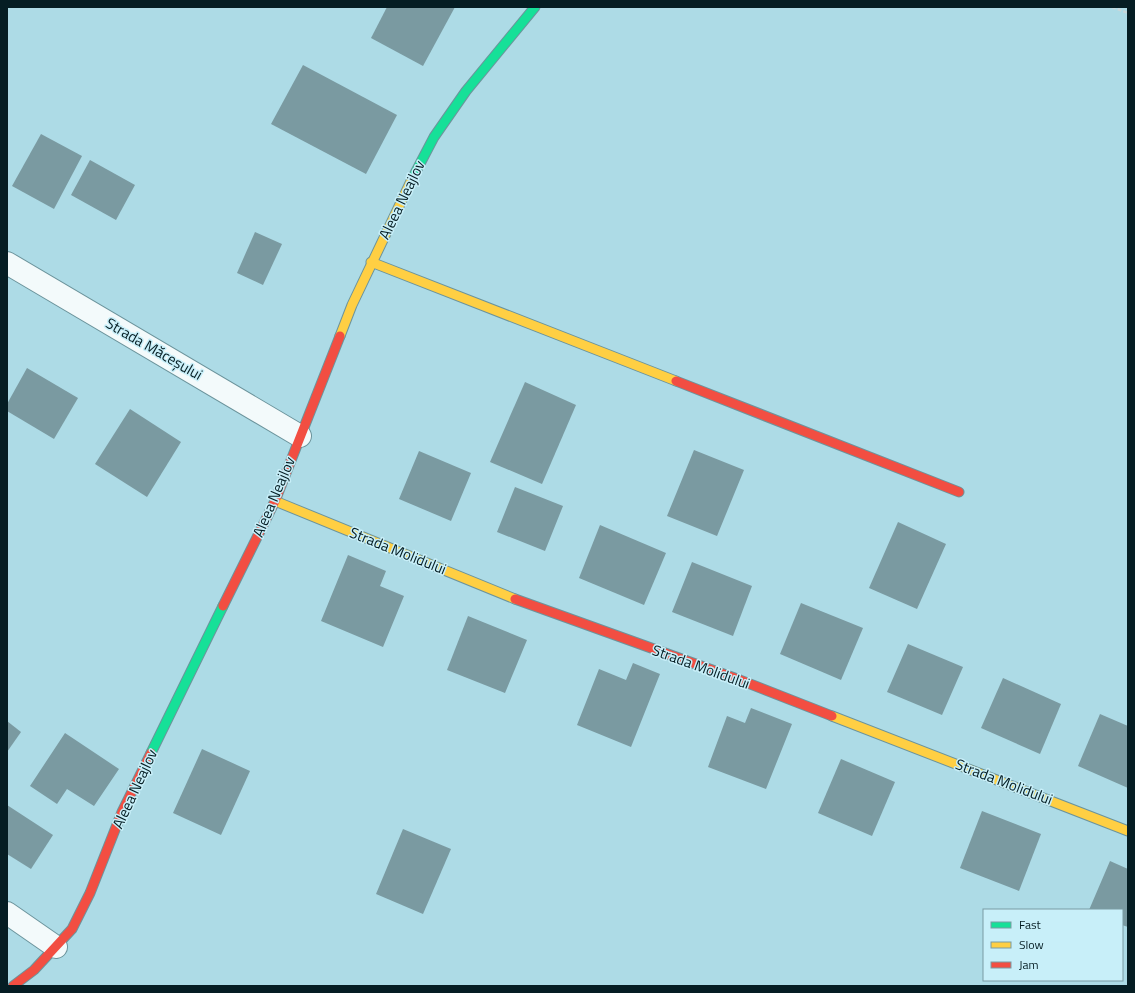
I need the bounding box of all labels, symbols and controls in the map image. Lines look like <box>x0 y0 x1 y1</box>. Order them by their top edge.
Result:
street label: Aleea Neajlov <box>373 156 431 243</box>
street label: Strada Măceșului <box>101 311 207 386</box>
street label: Aleea Neajlov <box>246 453 301 541</box>
street label: Strada Molidului <box>346 521 450 580</box>
street label: Strada Molidului <box>649 638 753 695</box>
street label: Aleea Neajlov <box>106 745 163 832</box>
street label: Strada Molidului <box>952 752 1056 811</box>
legend <box>983 909 1123 981</box>
text: Fast <box>1019 915 1042 934</box>
text: Slow <box>1019 935 1044 954</box>
text: Jam <box>1019 955 1039 974</box>

